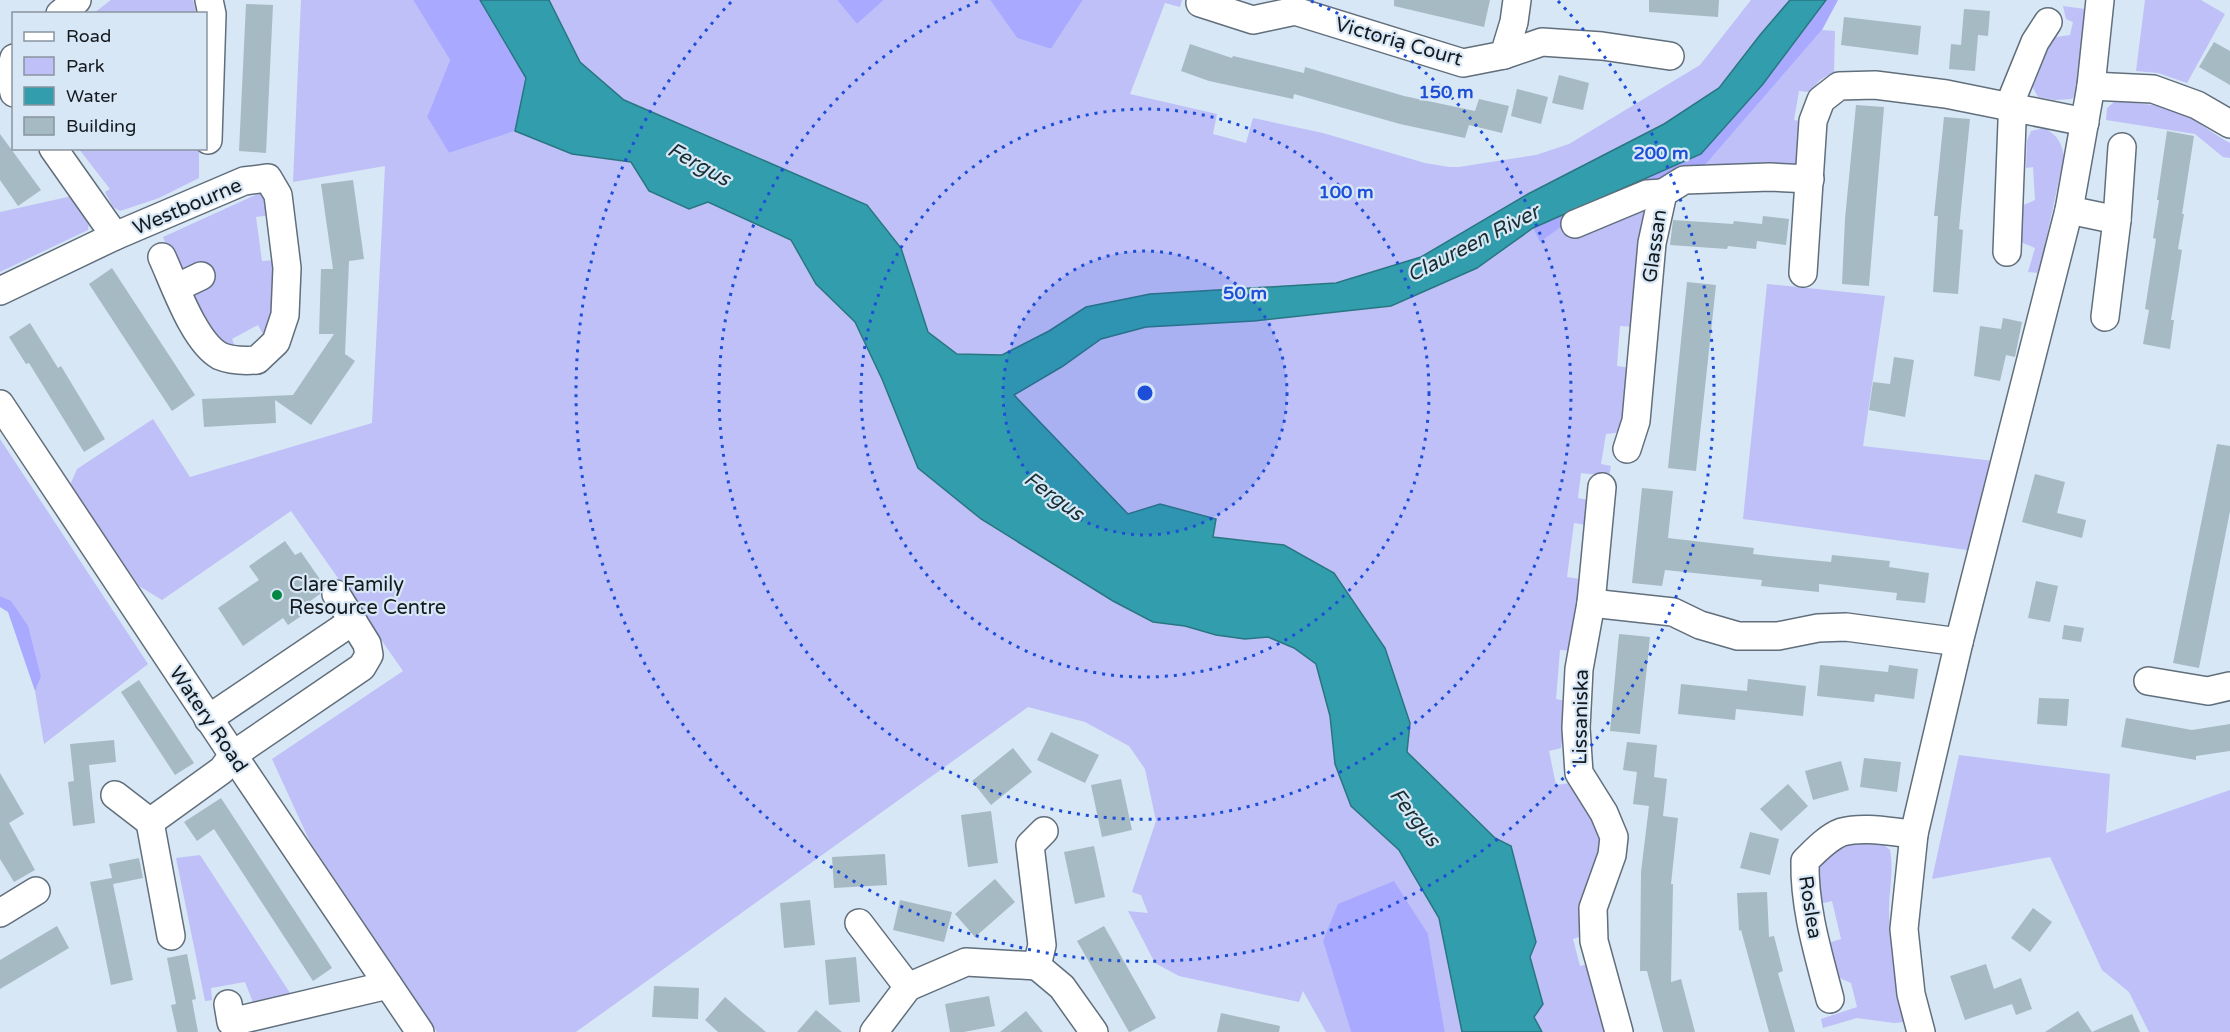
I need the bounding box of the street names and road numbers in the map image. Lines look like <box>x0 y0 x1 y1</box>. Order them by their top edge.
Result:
street label: Victoria Court <box>1332 12 1465 72</box>
street label: Westbourne <box>129 173 245 241</box>
street label: Glassan <box>1638 208 1672 284</box>
street label: Watery Road <box>164 662 253 777</box>
street label: Lissaniska <box>1568 669 1594 765</box>
street label: Roslea <box>1793 874 1827 940</box>

